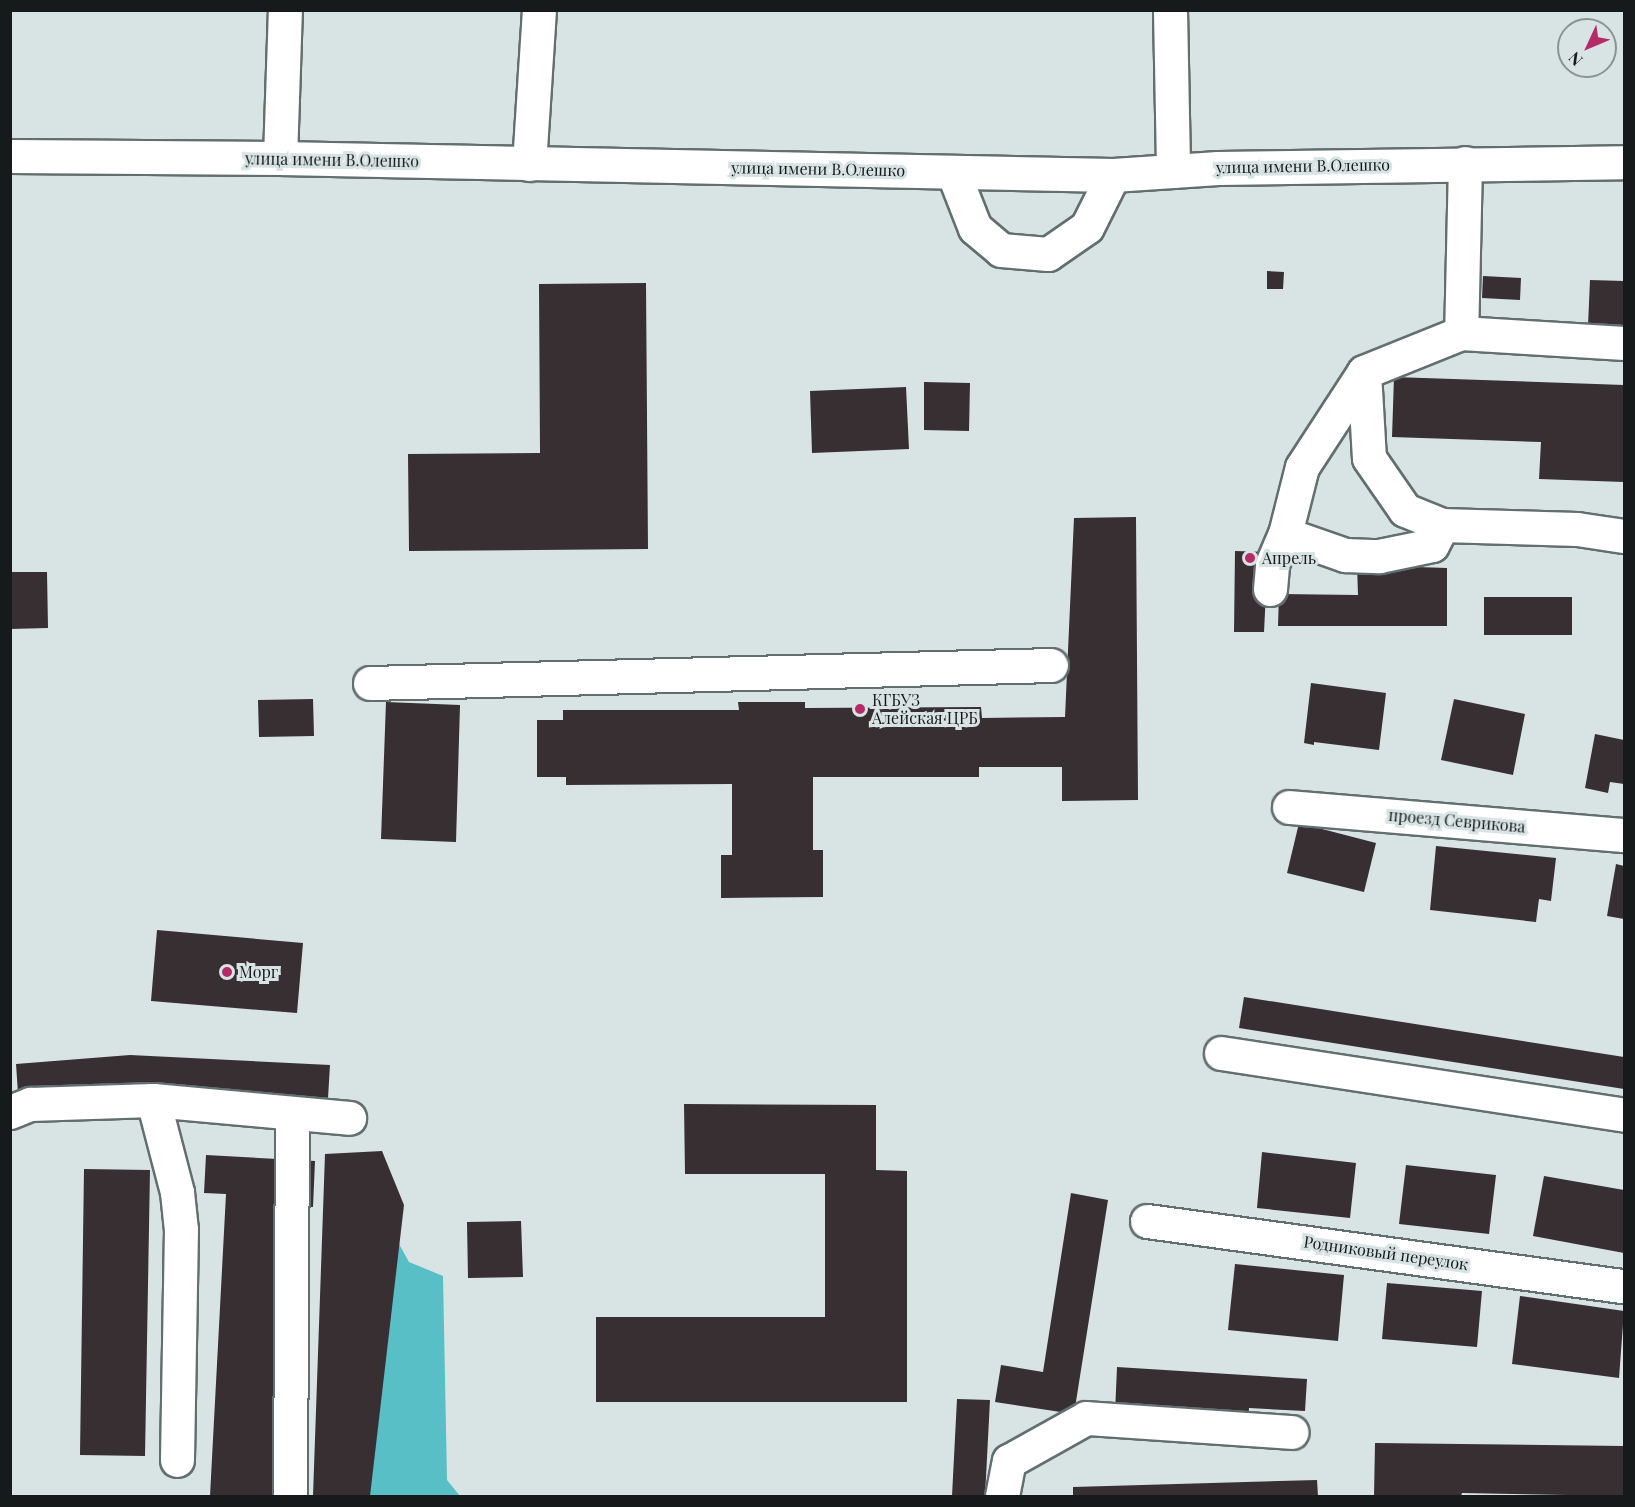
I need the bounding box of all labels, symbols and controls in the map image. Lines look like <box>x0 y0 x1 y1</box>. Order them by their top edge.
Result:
north arrow <box>1557 18 1617 78</box>
text: N <box>1564 48 1587 71</box>
street label: улица имени В.Олешко <box>245 149 419 171</box>
street label: улица имени В.Олешко <box>1216 155 1390 177</box>
street label: улица имени В.Олешко <box>731 158 905 180</box>
place label: Апрель <box>1262 548 1316 568</box>
marker: Апрель <box>1243 551 1257 565</box>
place label: КГБУЗ Алейская ЦРБ <box>872 690 978 728</box>
marker: КГБУЗ Алейская ЦРБ <box>853 702 867 716</box>
street label: проезд Севрикова <box>1388 805 1526 837</box>
place label: Морг <box>239 962 278 982</box>
marker: Морг <box>220 965 234 979</box>
street label: Родниковый переулок <box>1302 1232 1470 1274</box>

